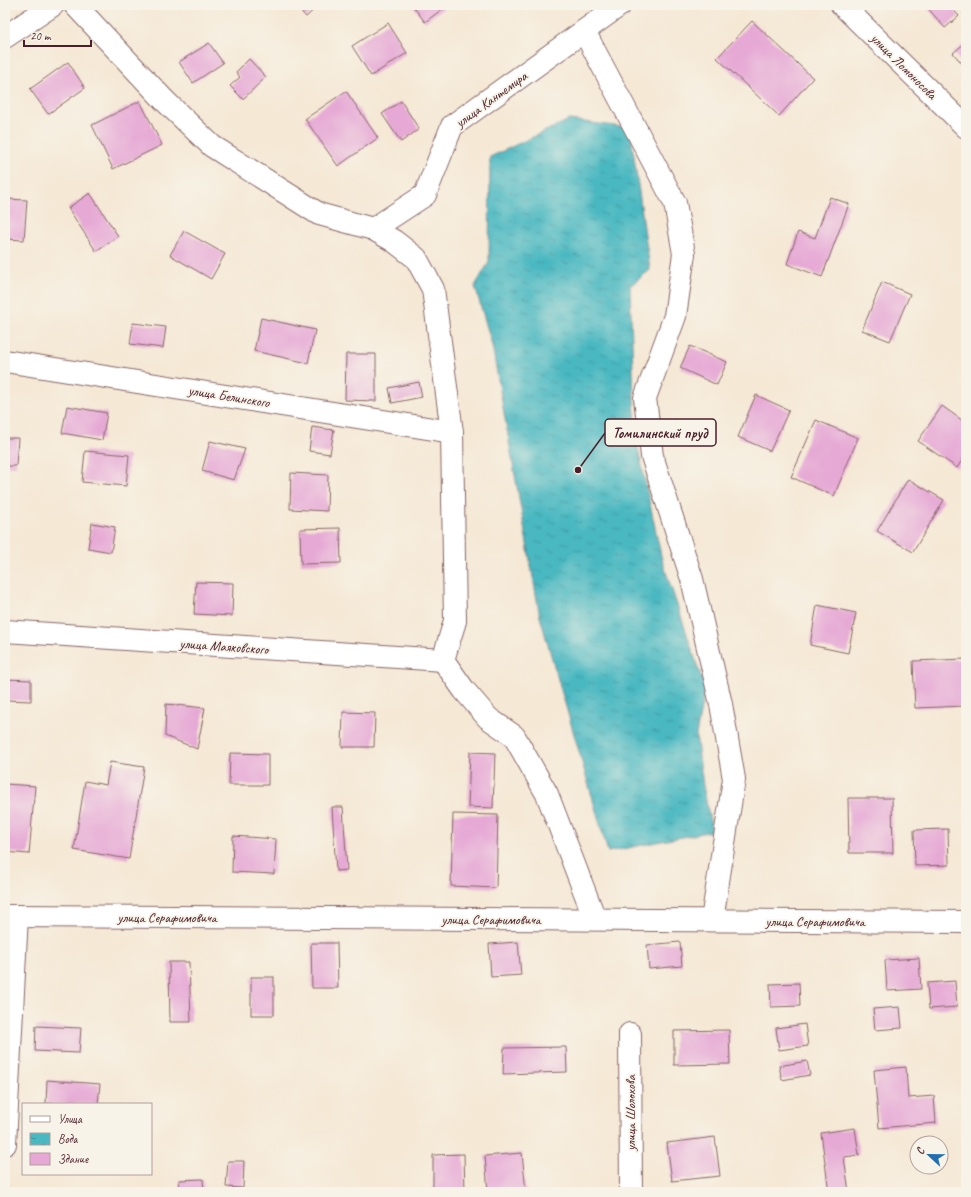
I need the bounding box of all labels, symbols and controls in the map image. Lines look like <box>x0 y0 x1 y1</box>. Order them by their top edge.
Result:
scale bar <box>24 22 91 48</box>
text: 20 m <box>30 28 52 44</box>
street label: улица Ломоносова <box>866 29 941 104</box>
street label: улица Кантемира <box>451 67 531 132</box>
street label: улица Белинского <box>186 382 272 411</box>
callout: Томилинский пруд <box>605 419 716 446</box>
text: Томилинский пруд <box>613 424 709 443</box>
street label: улица Маяковского <box>178 635 271 658</box>
street label: улица Серафимовича <box>117 909 218 926</box>
street label: улица Серафимовича <box>441 911 542 928</box>
street label: улица Серафимовича <box>765 913 866 930</box>
street label: улица Шолохова <box>622 1074 639 1152</box>
legend <box>22 1103 152 1175</box>
text: Улица <box>58 1111 83 1127</box>
text: Вода <box>58 1131 79 1147</box>
north arrow <box>909 1135 949 1175</box>
text: С <box>912 1145 928 1156</box>
text: Здание <box>58 1151 89 1167</box>

